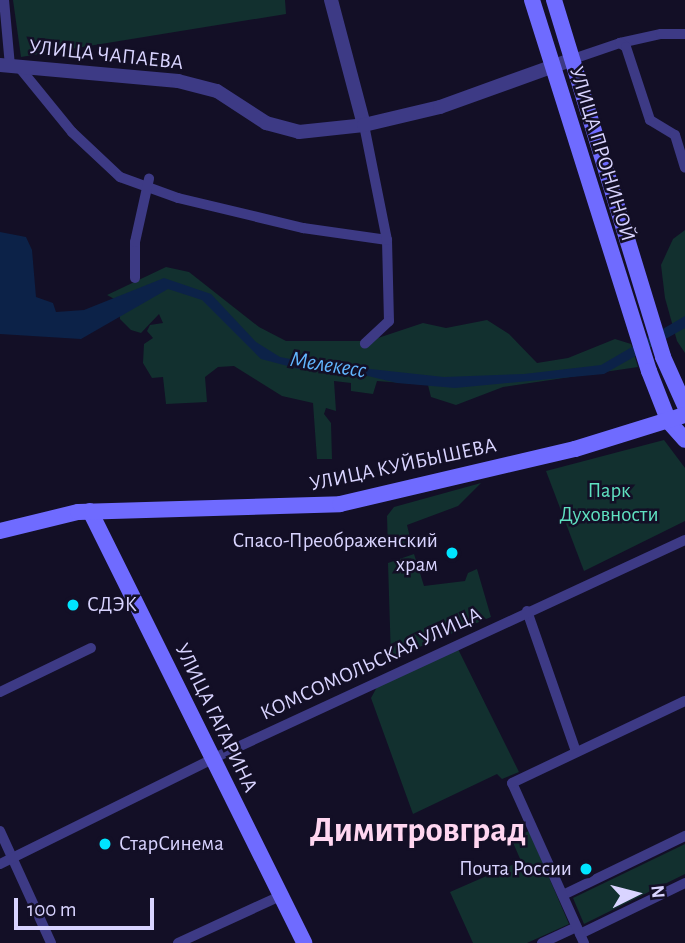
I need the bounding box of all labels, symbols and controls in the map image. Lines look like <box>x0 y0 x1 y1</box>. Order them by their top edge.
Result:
street label: УЛИЦА ЧАПАЕВА <box>28 34 184 76</box>
street label: УЛИЦА ПРОНИНОЙ <box>563 64 641 244</box>
water label: Мелекесс <box>288 346 368 386</box>
street label: УЛИЦА КУЙБЫШЕВА <box>307 433 499 497</box>
park label: Парк Духовности <box>559 478 659 528</box>
place label: Спасо-Преображенский храм <box>232 528 438 578</box>
marker: Спасо-Преображенский храм <box>444 545 460 561</box>
place label: СДЭК <box>87 592 137 618</box>
marker: СДЭК <box>65 597 81 613</box>
street label: КОМСОМОЛЬСКАЯ УЛИЦА <box>257 602 485 726</box>
street label: УЛИЦА ГАГАРИНА <box>169 639 263 797</box>
district label: Димитровград <box>310 810 526 852</box>
place label: СтарСинема <box>119 831 224 857</box>
marker: СтарСинема <box>97 836 113 852</box>
place label: Почта России <box>459 856 572 882</box>
north arrow <box>601 859 671 929</box>
marker: Почта России <box>578 861 594 877</box>
scale bar <box>18 884 158 928</box>
text: N <box>647 884 668 899</box>
text: 100 m <box>27 899 77 920</box>

